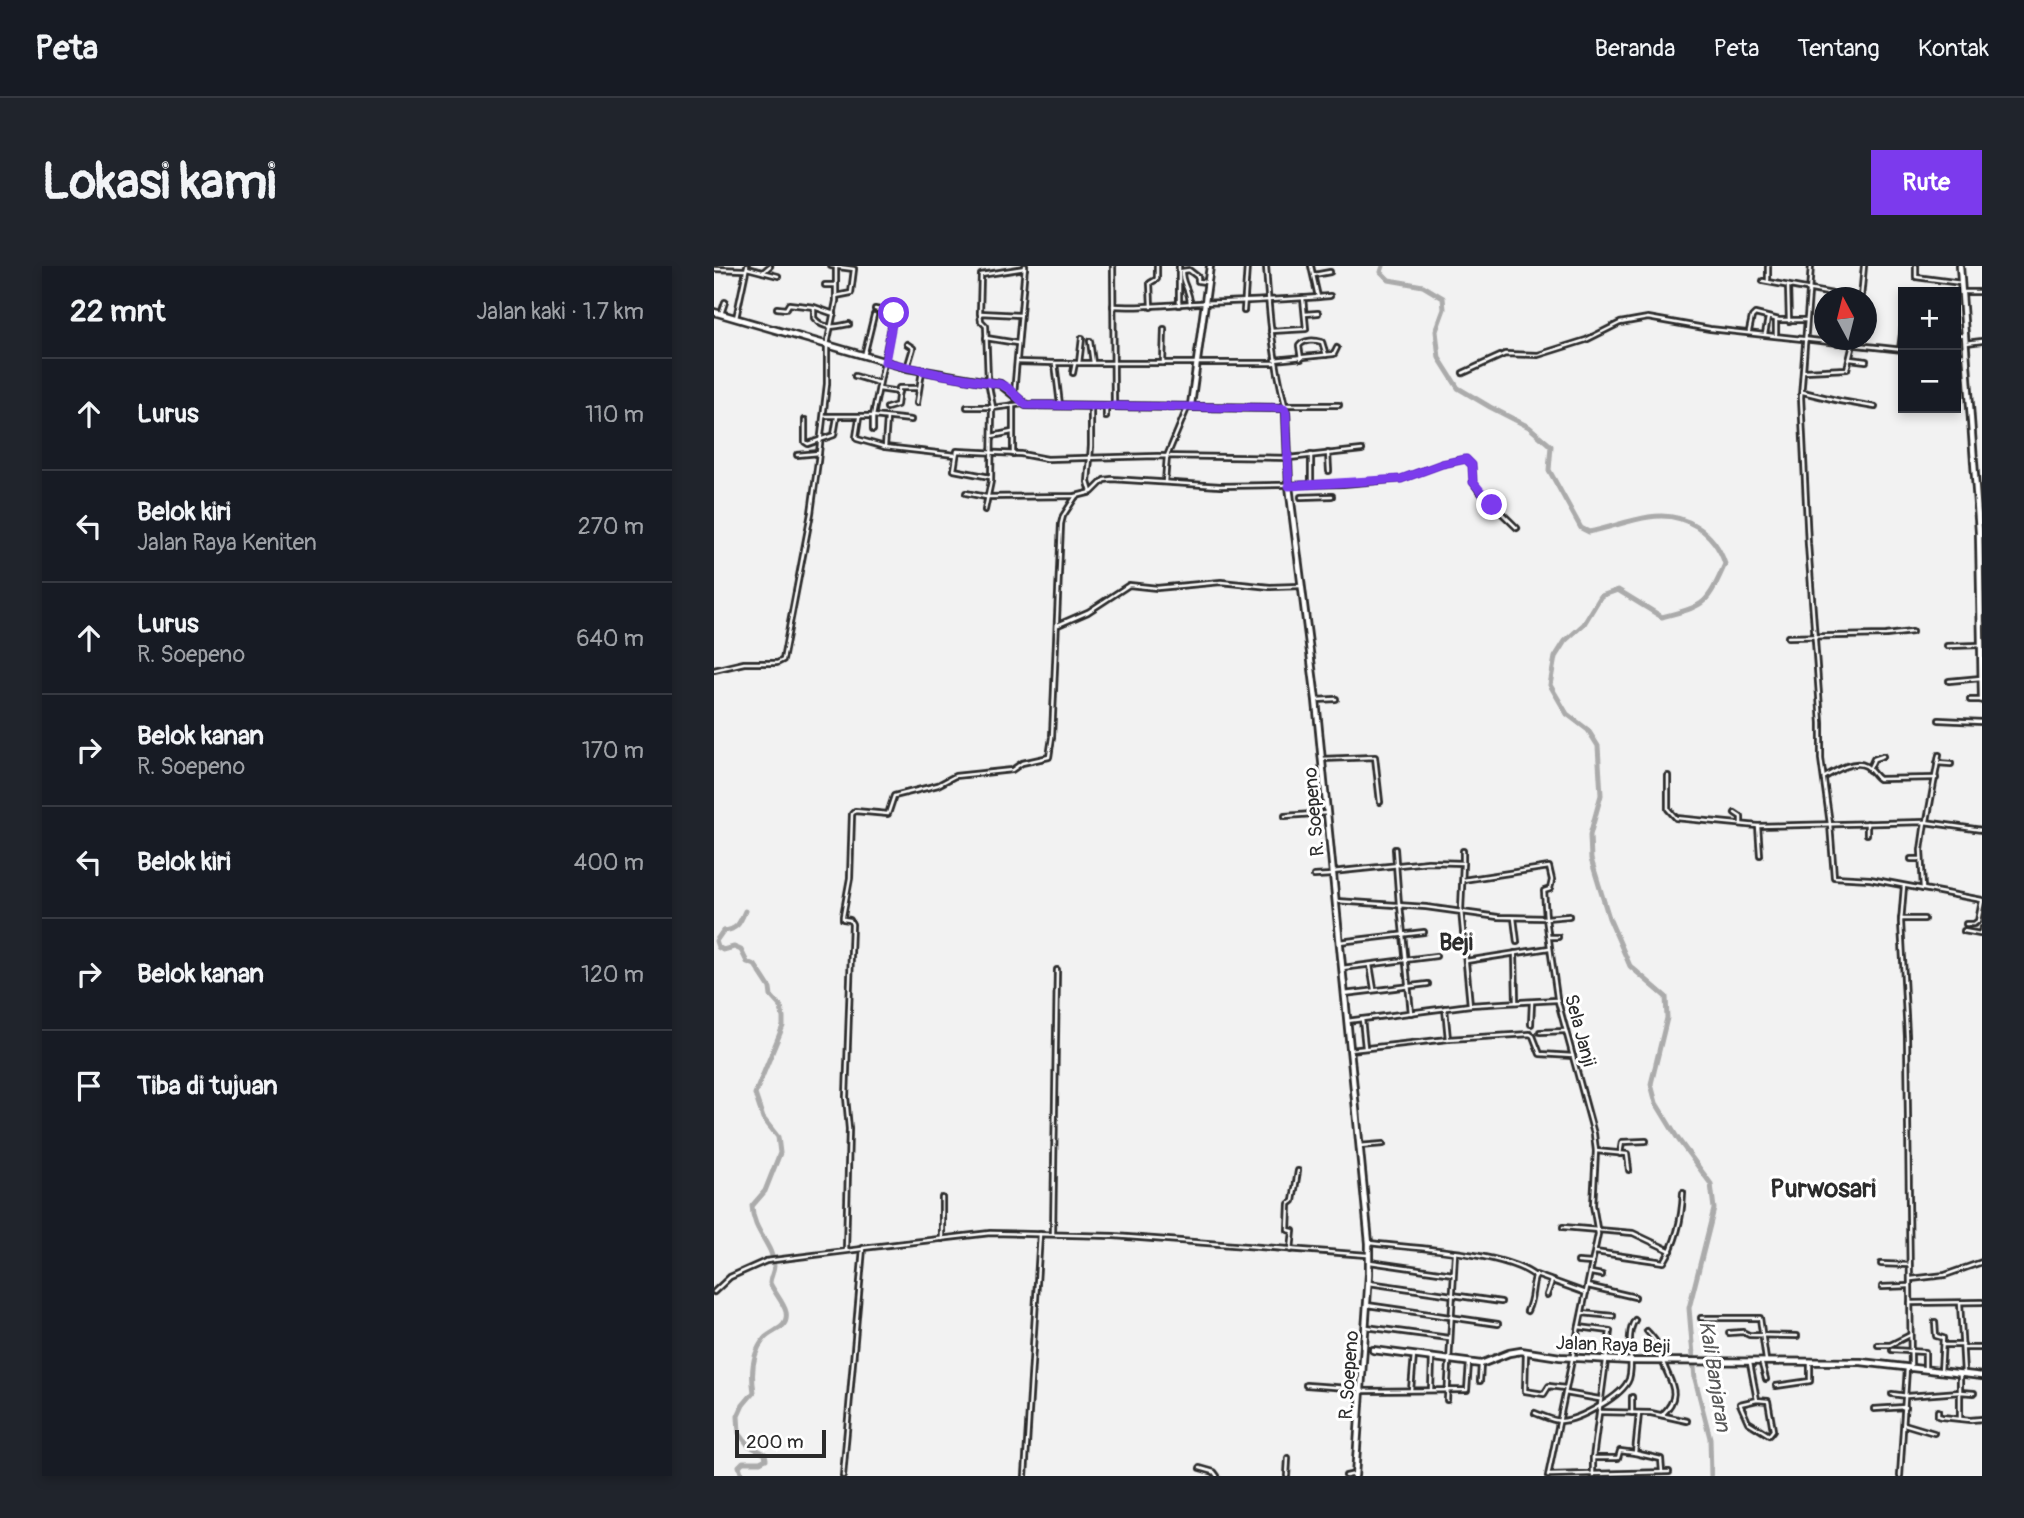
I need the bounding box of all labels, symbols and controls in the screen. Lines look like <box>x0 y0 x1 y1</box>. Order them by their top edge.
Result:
text: Peta <box>35 28 98 69</box>
text: Beranda <box>1594 34 1675 63</box>
text: Peta <box>1713 34 1759 63</box>
text: Tentang <box>1797 34 1880 63</box>
text: Kontak <box>1918 34 1989 63</box>
button: Rute <box>1871 150 1982 215</box>
text: Lokasi kami <box>42 152 276 213</box>
north arrow <box>1814 287 1877 350</box>
map controls <box>1898 287 1961 413</box>
button: + <box>1898 287 1961 350</box>
text: 22 mnt <box>70 293 165 330</box>
text: Jalan kaki · 1.7 km <box>476 297 644 326</box>
route start <box>878 297 909 328</box>
button: − <box>1898 350 1961 413</box>
icon: ahead <box>70 395 108 433</box>
text: Lurus <box>137 398 199 430</box>
text: 110 m <box>585 400 644 429</box>
route end <box>1476 489 1507 520</box>
text: Belok kiri <box>137 496 231 528</box>
icon: left <box>70 507 108 545</box>
text: 270 m <box>578 512 644 541</box>
text: Jalan Raya Keniten <box>137 528 317 557</box>
text: Lurus <box>137 608 199 640</box>
icon: ahead <box>70 619 108 657</box>
text: 640 m <box>576 624 644 653</box>
text: R. Soepeno <box>137 640 245 669</box>
text: Belok kanan <box>137 720 264 752</box>
icon: right <box>70 731 108 769</box>
text: 170 m <box>582 736 644 765</box>
text: R. Soepeno <box>137 752 245 781</box>
street label: R. Soepeno <box>1298 766 1330 857</box>
icon: left <box>70 843 108 881</box>
text: Belok kiri <box>137 846 231 878</box>
text: 400 m <box>574 848 644 877</box>
district label: Beji <box>1439 928 1473 957</box>
icon: right <box>70 955 108 993</box>
text: Belok kanan <box>137 958 264 990</box>
text: 120 m <box>581 960 644 989</box>
street label: Sela Janji <box>1559 992 1601 1069</box>
icon: arrive <box>70 1067 108 1105</box>
text: Tiba di tujuan <box>137 1070 278 1102</box>
district label: Purwosari <box>1770 1173 1876 1205</box>
water label: Kali Banjaran <box>1692 1319 1737 1434</box>
street label: R. Soepeno <box>1334 1330 1364 1420</box>
street label: Jalan Raya Beji <box>1555 1331 1671 1359</box>
scale bar <box>735 1427 826 1459</box>
text: 200 m <box>746 1430 804 1454</box>

